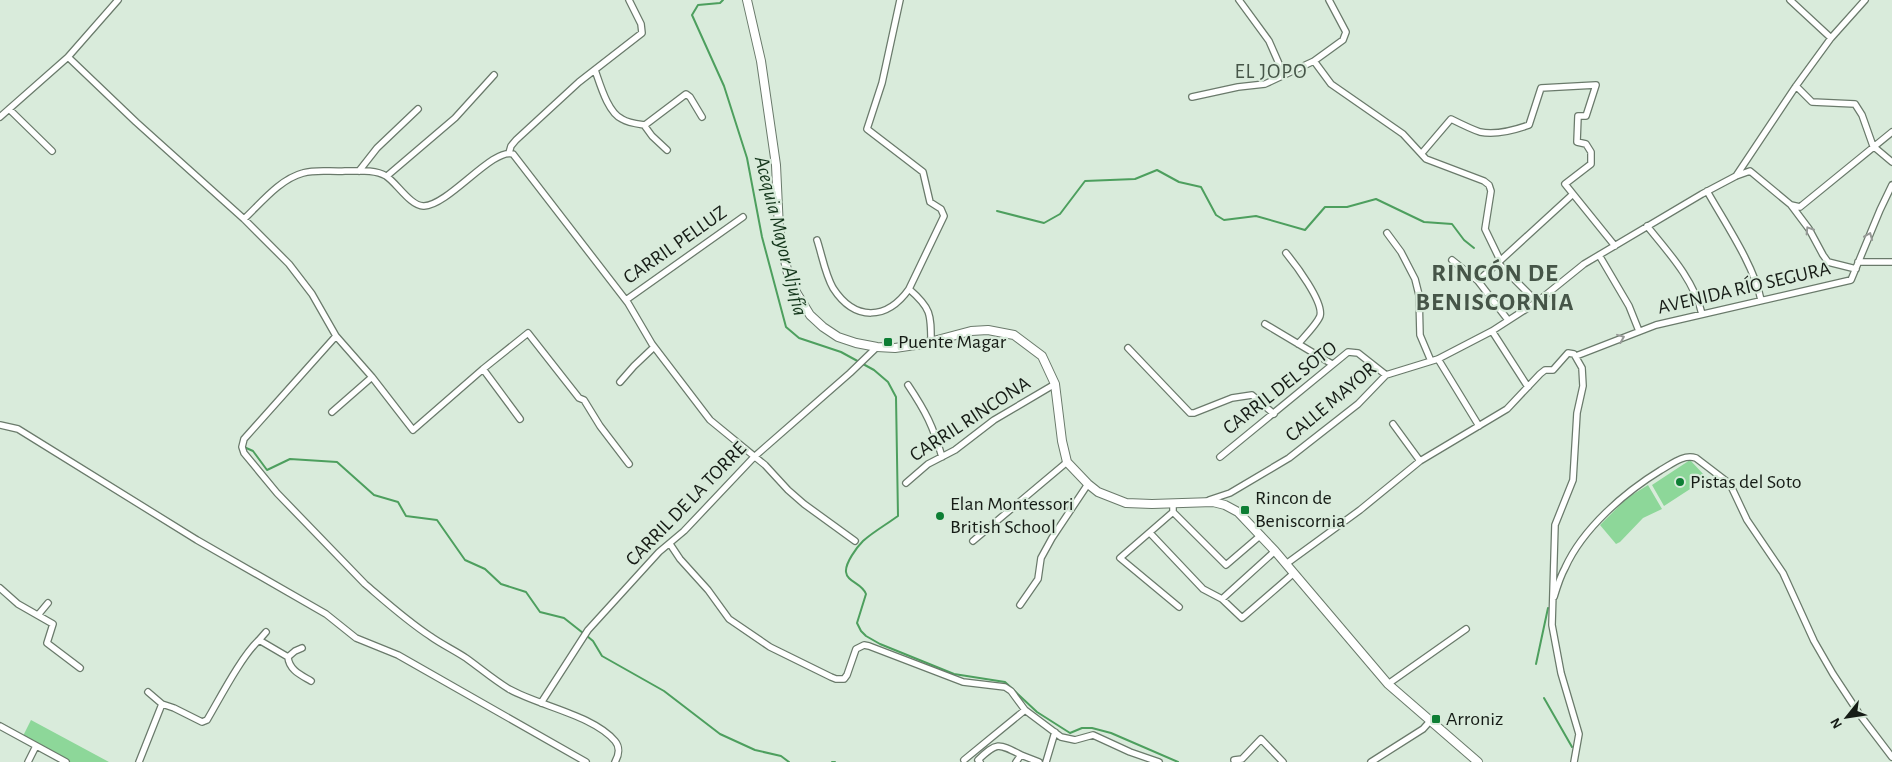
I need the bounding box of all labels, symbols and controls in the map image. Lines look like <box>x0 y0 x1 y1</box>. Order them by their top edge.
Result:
district label: EL JOPO <box>1234 61 1308 82</box>
water label: Acequia Mayor Aljufía <box>751 153 811 318</box>
street label: CARRIL PELLUZ <box>620 202 730 288</box>
one-way arrow <box>1805 227 1815 236</box>
one-way arrow <box>1863 233 1873 241</box>
street label: AVENIDA RÍO SEGURA <box>1655 257 1833 318</box>
district label: RINCÓN DE BENISCORNIA <box>1416 259 1574 315</box>
place label: Puente Magar <box>898 332 1007 352</box>
one-way arrow <box>1616 334 1625 344</box>
marker: Puente Magar <box>882 336 894 348</box>
street label: CARRIL DEL SOTO <box>1219 338 1341 438</box>
street label: CALLE MAYOR <box>1282 358 1380 446</box>
street label: CARRIL RINCONA <box>906 372 1034 465</box>
street label: CARRIL DE LA TORRE <box>622 438 750 570</box>
place label: Pistas del Soto <box>1690 472 1802 492</box>
marker: Pistas del Soto <box>1674 476 1686 488</box>
place label: Rincon de Beniscornia <box>1255 488 1346 531</box>
place label: Elan Montessori British School <box>950 494 1074 537</box>
marker: Rincon de Beniscornia <box>1239 504 1251 516</box>
marker: Elan Montessori British School <box>934 510 946 522</box>
north arrow <box>1822 692 1872 742</box>
place label: Arroniz <box>1446 709 1503 729</box>
marker: Arroniz <box>1430 713 1442 725</box>
text: N <box>1828 715 1845 731</box>

